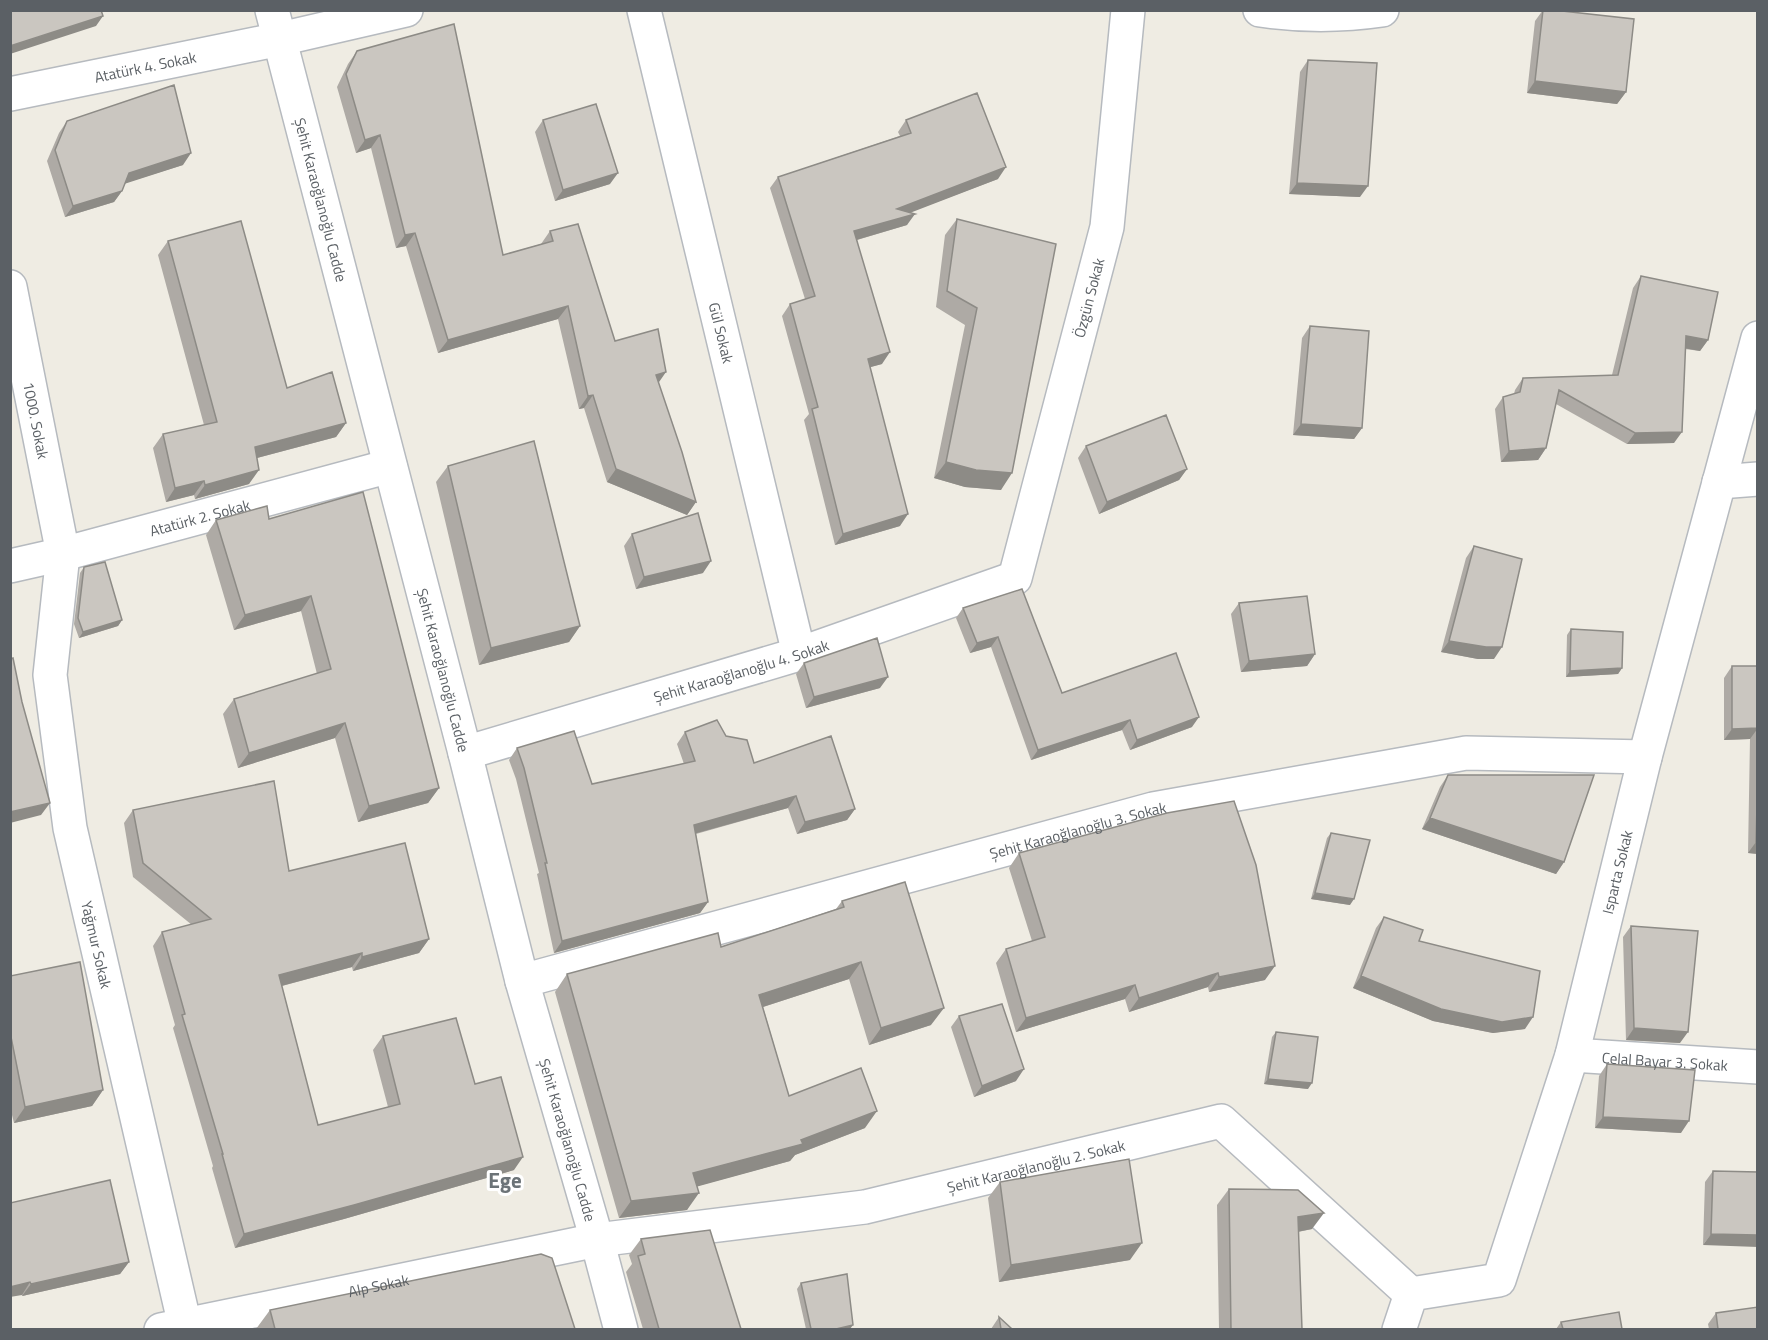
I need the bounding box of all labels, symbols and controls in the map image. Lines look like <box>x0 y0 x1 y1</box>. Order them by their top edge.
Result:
street label: Atatürk 4. Sokak <box>92 45 198 88</box>
street label: Şehit Karaoğlanoğlu Cadde <box>289 115 354 284</box>
street label: Özgün Sokak <box>1067 255 1110 340</box>
street label: Gül Sokak <box>703 300 740 366</box>
street label: 1000. Sokak <box>18 380 55 461</box>
street label: Atatürk 2. Sokak <box>147 493 253 542</box>
street label: Şehit Karaoğlanoğlu Cadde <box>411 586 476 755</box>
street label: Şehit Karaoğlanoğlu 4. Sokak <box>650 633 832 708</box>
street label: Şehit Karaoğlanoğlu 3. Sokak <box>987 795 1168 865</box>
street label: Isparta Sokak <box>1596 828 1638 916</box>
street label: Yağmur Sokak <box>76 899 118 991</box>
street label: Celal Bayar 3. Sokak <box>1601 1045 1728 1077</box>
street label: Şehit Karaoğlanoğlu Cadde <box>533 1056 602 1224</box>
street label: Şehit Karaoğlanoğlu 2. Sokak <box>945 1133 1127 1198</box>
district label: Ege <box>488 1164 522 1196</box>
street label: Alp Sokak <box>346 1268 411 1303</box>

